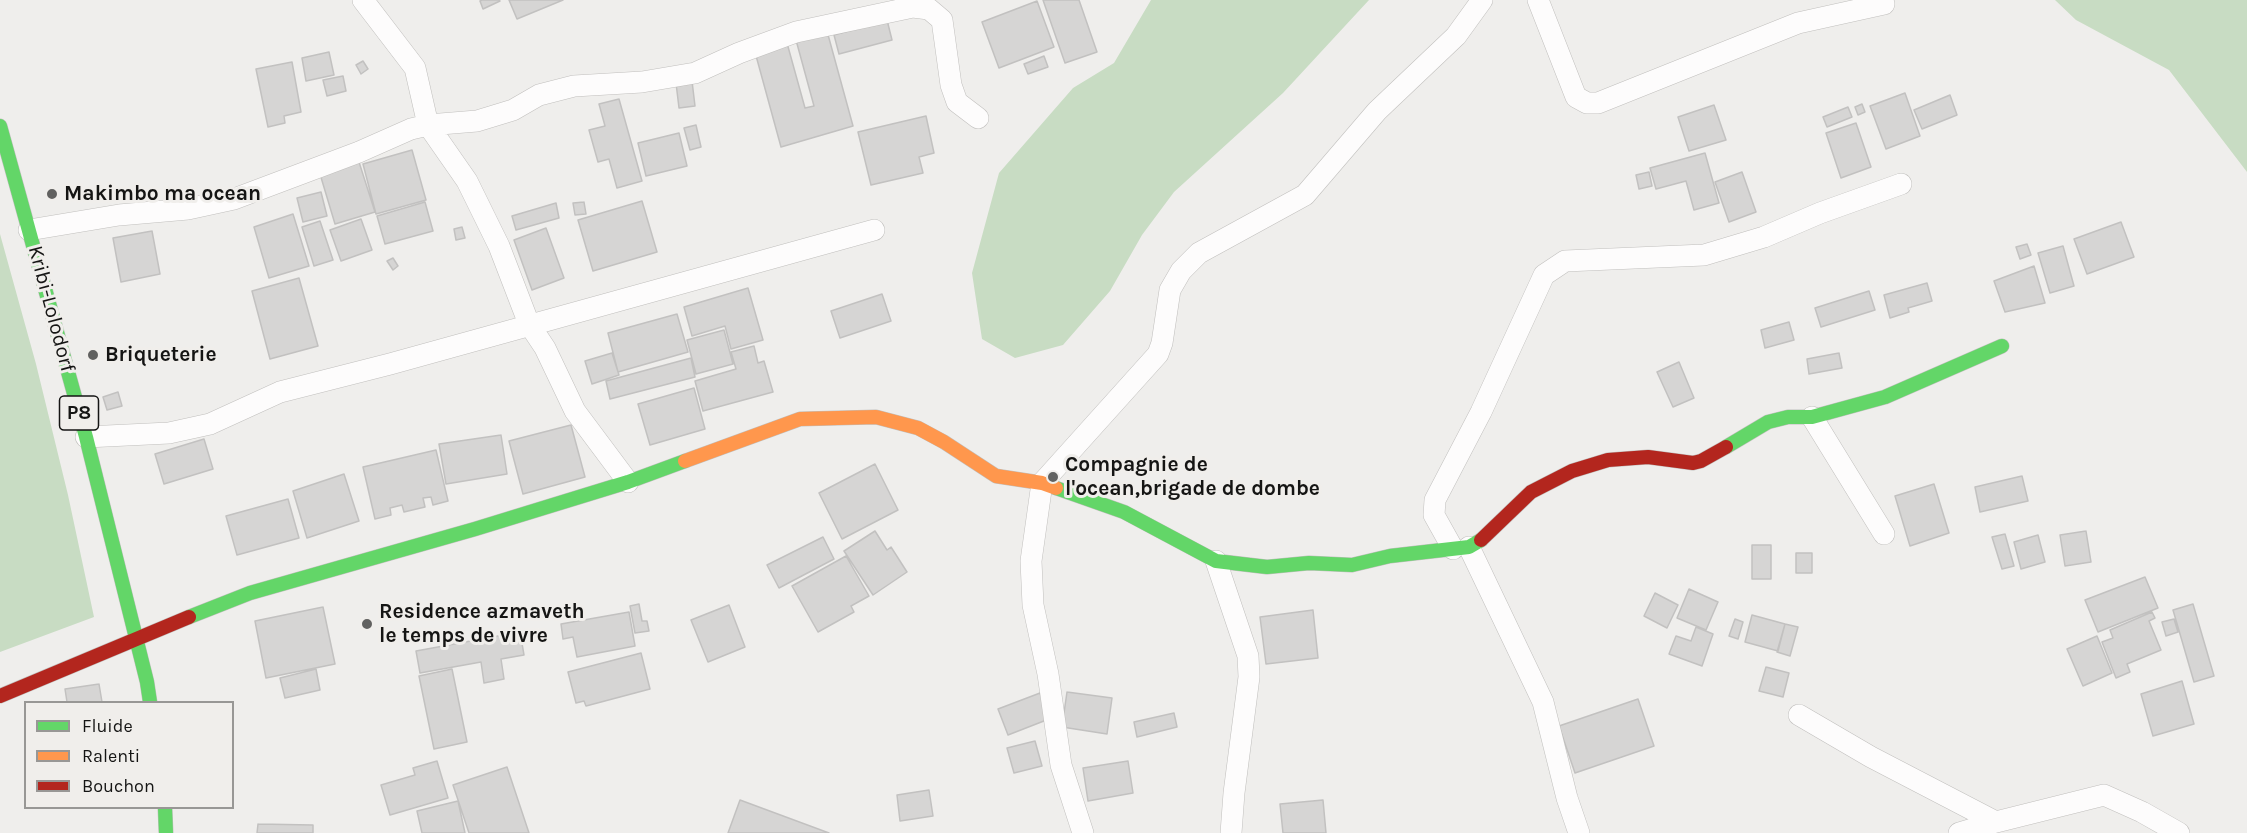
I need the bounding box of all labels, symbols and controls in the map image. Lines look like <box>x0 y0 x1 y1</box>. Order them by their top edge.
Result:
place label: Makimbo ma ocean <box>64 181 261 207</box>
marker: Makimbo ma ocean <box>45 187 59 201</box>
street label: Kribi-Lolodorf <box>22 243 80 375</box>
place label: Briqueterie <box>105 342 217 368</box>
marker: Briqueterie <box>86 348 100 362</box>
road number: P8 <box>60 396 98 430</box>
place label: Compagnie de l'ocean,brigade de dombe <box>1065 452 1320 502</box>
marker: Compagnie de l'ocean,brigade de dombe <box>1046 470 1060 484</box>
place label: Residence azmaveth le temps de vivre <box>379 599 585 649</box>
marker: Residence azmaveth le temps de vivre <box>360 617 374 631</box>
legend <box>24 701 234 809</box>
text: Fluide <box>82 715 133 737</box>
text: Ralenti <box>82 745 140 767</box>
text: Bouchon <box>82 775 155 797</box>

